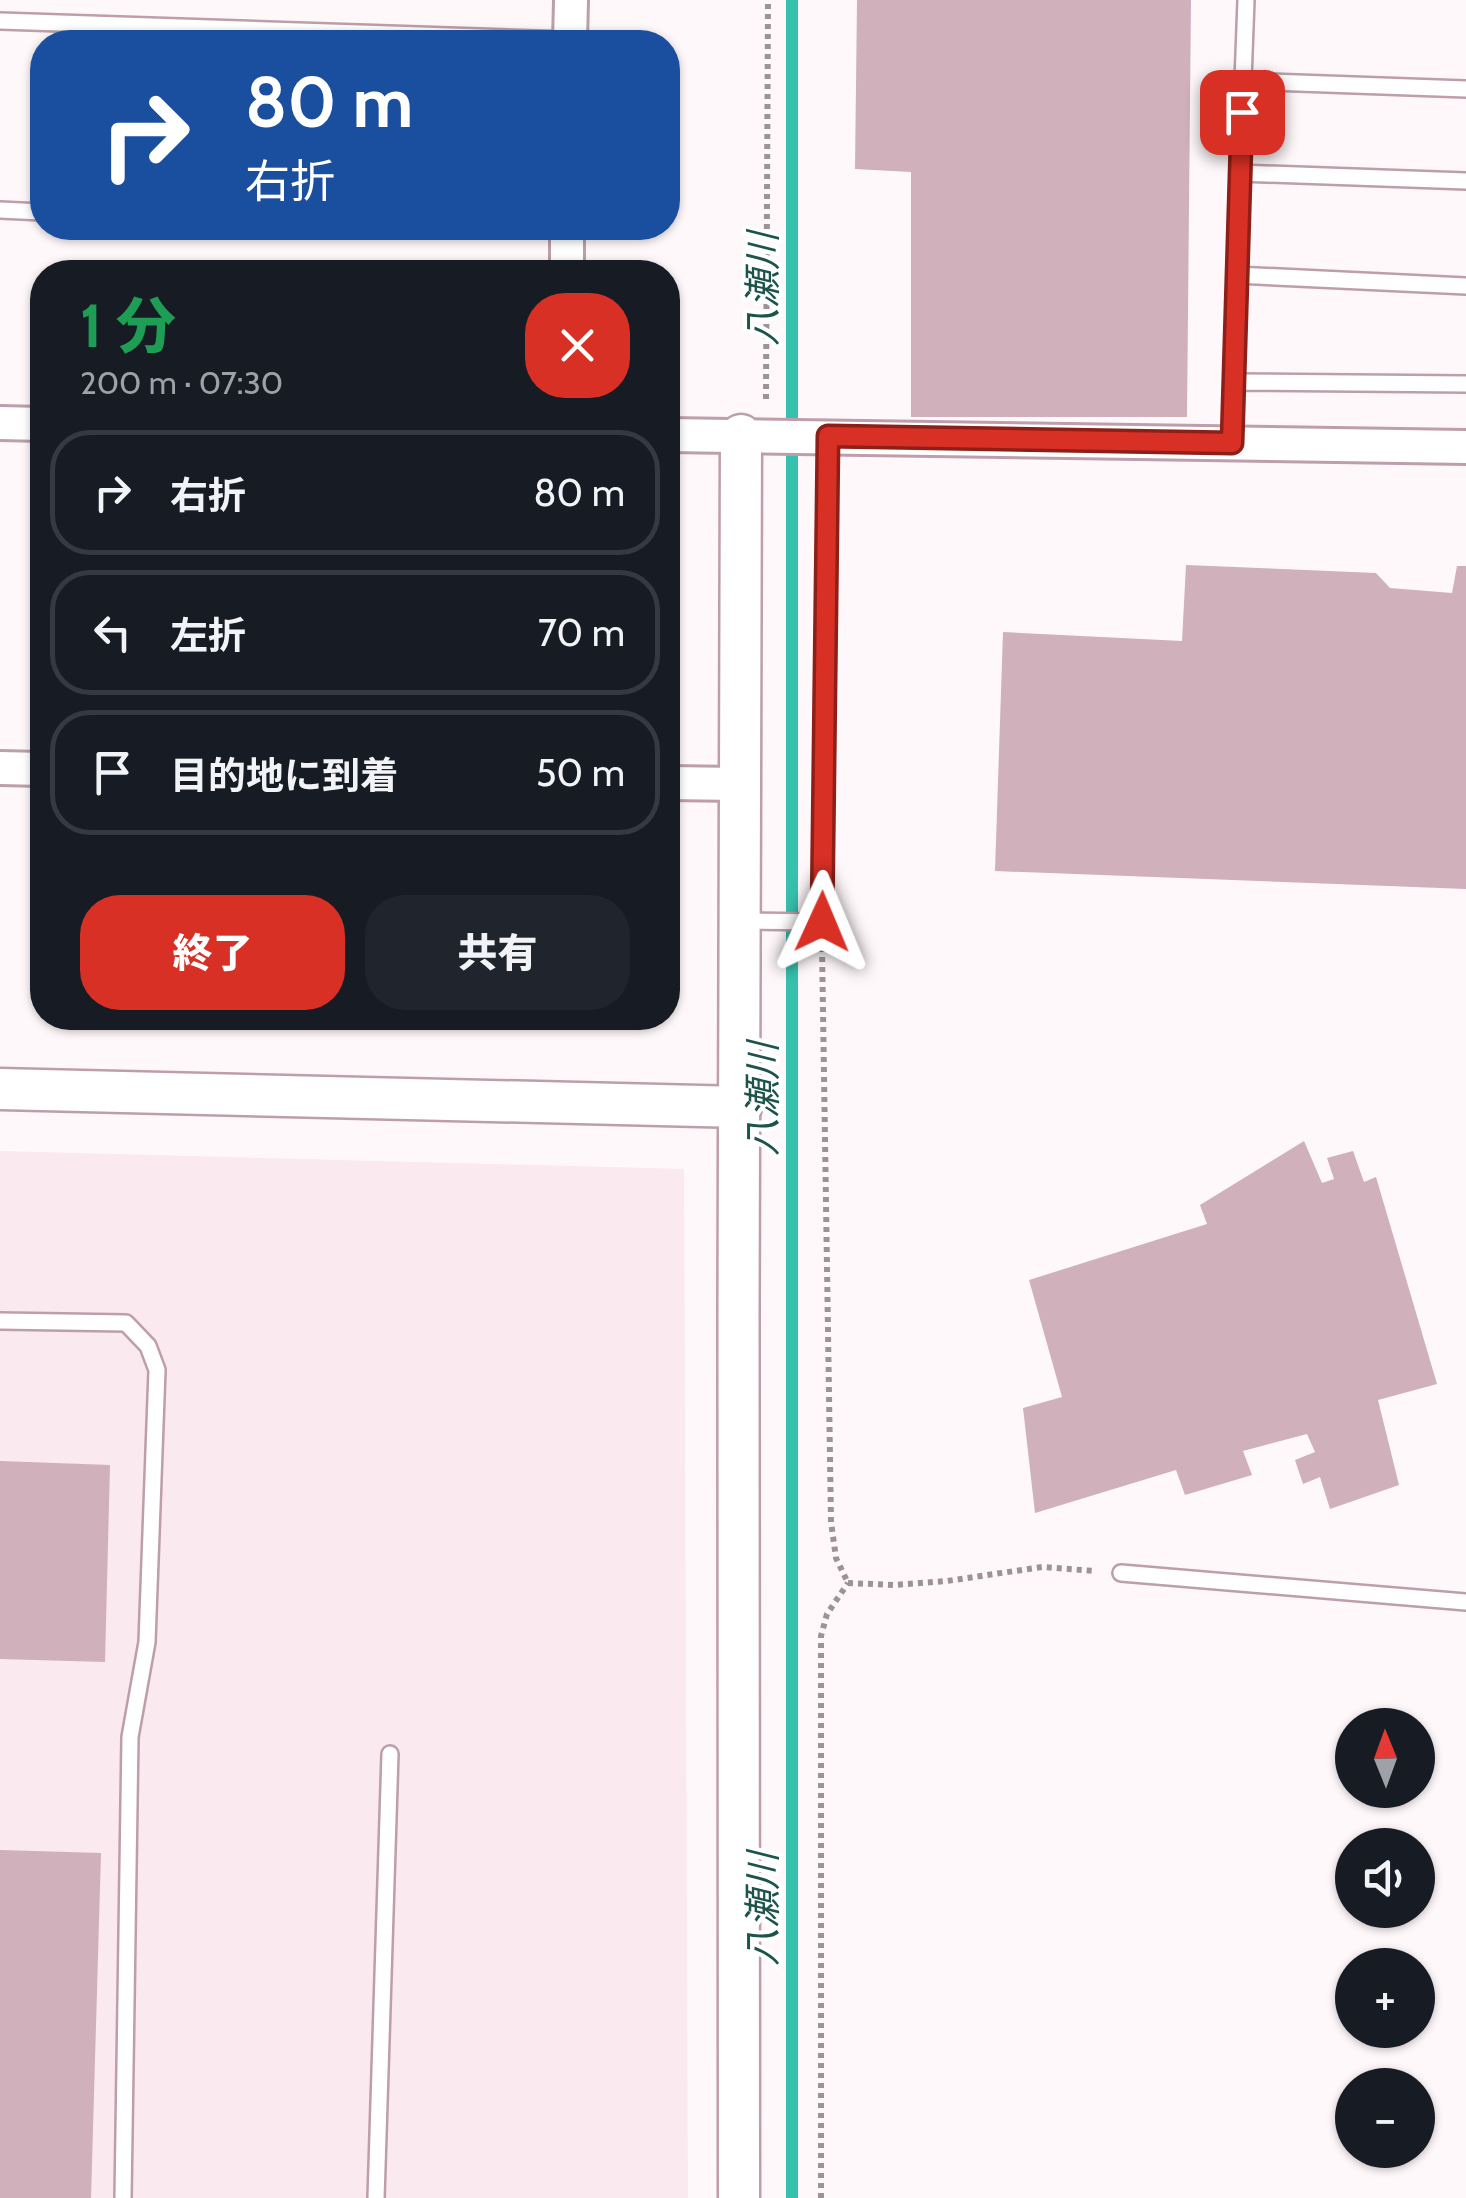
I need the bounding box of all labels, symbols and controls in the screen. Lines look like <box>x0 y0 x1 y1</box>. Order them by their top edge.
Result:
text: 80 m <box>245 59 413 145</box>
icon: right <box>80 70 210 200</box>
pin <box>1200 70 1285 155</box>
icon: arrive <box>1215 85 1270 140</box>
text: 右折 <box>245 154 335 208</box>
water label: 八瀬川 <box>739 228 786 346</box>
text: 1 分 <box>80 289 176 362</box>
button: close <box>525 293 630 398</box>
text: 200 m · 07:30 <box>80 363 283 402</box>
icon: right <box>85 465 140 520</box>
text: 80 m <box>534 469 625 516</box>
text: 右折 <box>170 472 246 519</box>
icon: left <box>85 605 140 660</box>
text: 70 m <box>538 609 625 656</box>
text: 左折 <box>170 612 246 659</box>
icon: arrive <box>85 745 140 800</box>
text: 50 m <box>536 749 625 796</box>
text: 目的地に到着 <box>170 752 398 799</box>
position arrow <box>770 870 874 974</box>
button: 終了 <box>80 895 345 1010</box>
button: 共有 <box>365 895 630 1010</box>
water label: 八瀬川 <box>739 1038 786 1156</box>
north arrow <box>1335 1708 1435 1808</box>
map controls <box>1335 1708 1435 2168</box>
button: sound <box>1335 1828 1435 1928</box>
water label: 八瀬川 <box>739 1848 786 1966</box>
button: + <box>1335 1948 1435 2048</box>
button: − <box>1335 2068 1435 2168</box>

